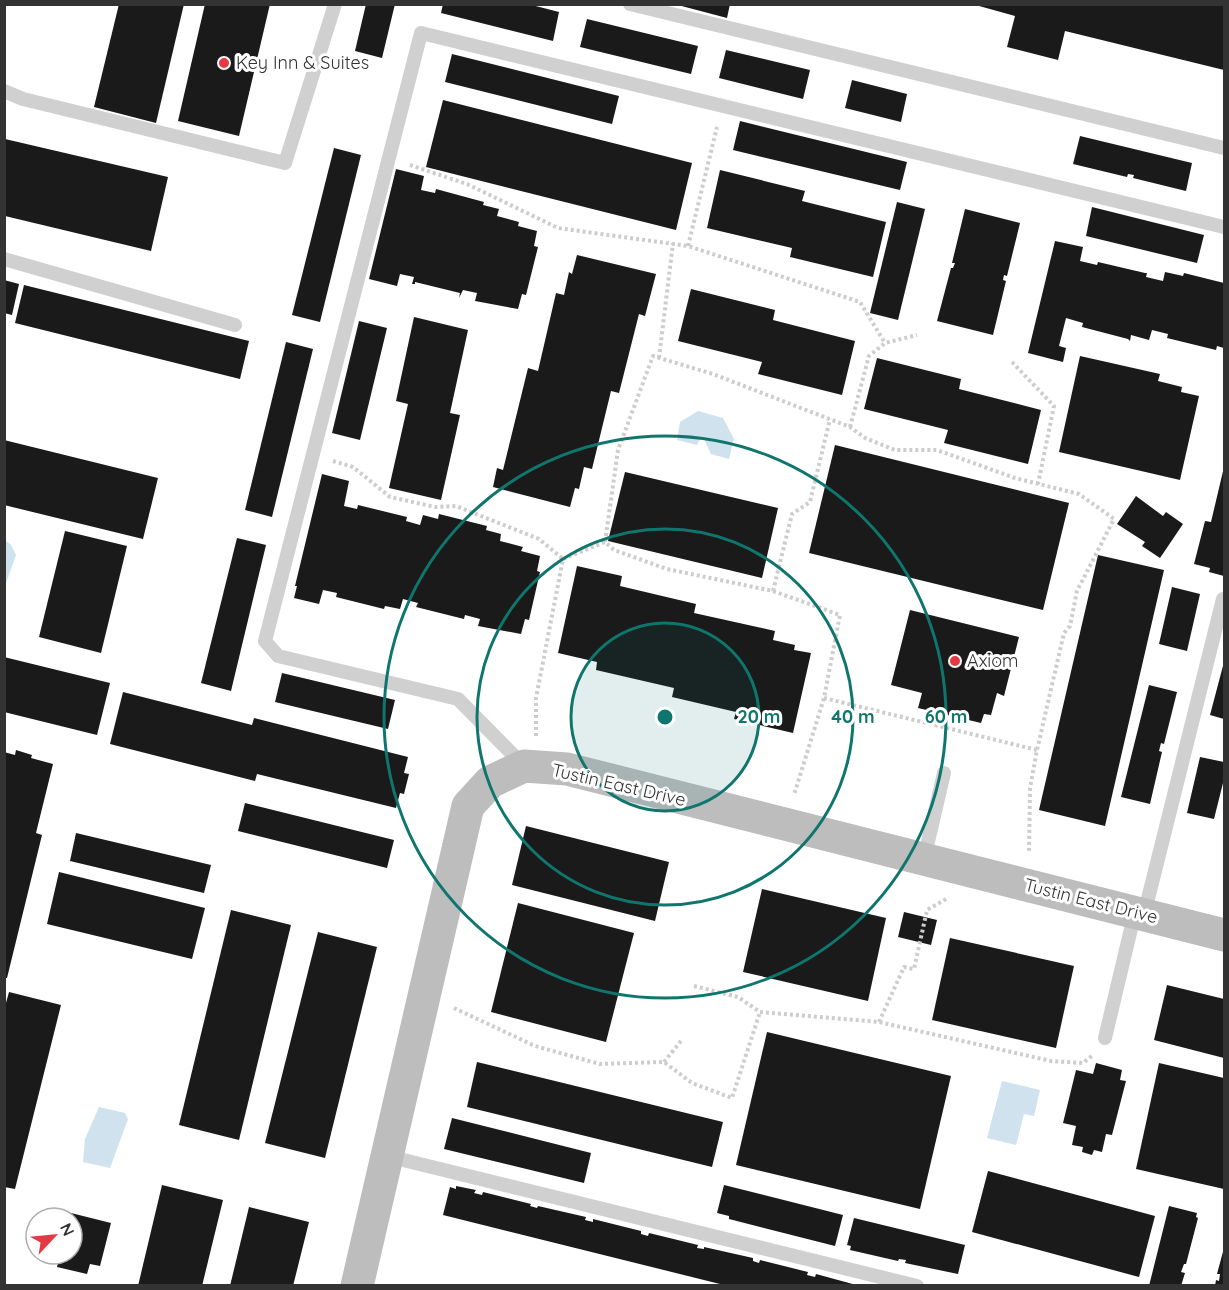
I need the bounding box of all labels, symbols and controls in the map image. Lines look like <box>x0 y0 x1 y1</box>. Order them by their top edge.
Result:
place label: Key Inn & Suites <box>236 51 369 74</box>
marker: Key Inn & Suites <box>217 56 231 70</box>
place label: Axiom <box>967 649 1019 672</box>
marker: Axiom <box>948 654 962 668</box>
text: 20 m <box>738 705 780 728</box>
text: 40 m <box>831 705 875 728</box>
text: 60 m <box>925 705 967 728</box>
centre of rings <box>655 707 675 727</box>
street label: Tustin East Drive <box>550 758 688 811</box>
street label: Tustin East Drive <box>1022 873 1160 928</box>
north arrow <box>24 1206 84 1266</box>
text: N <box>56 1220 79 1239</box>

